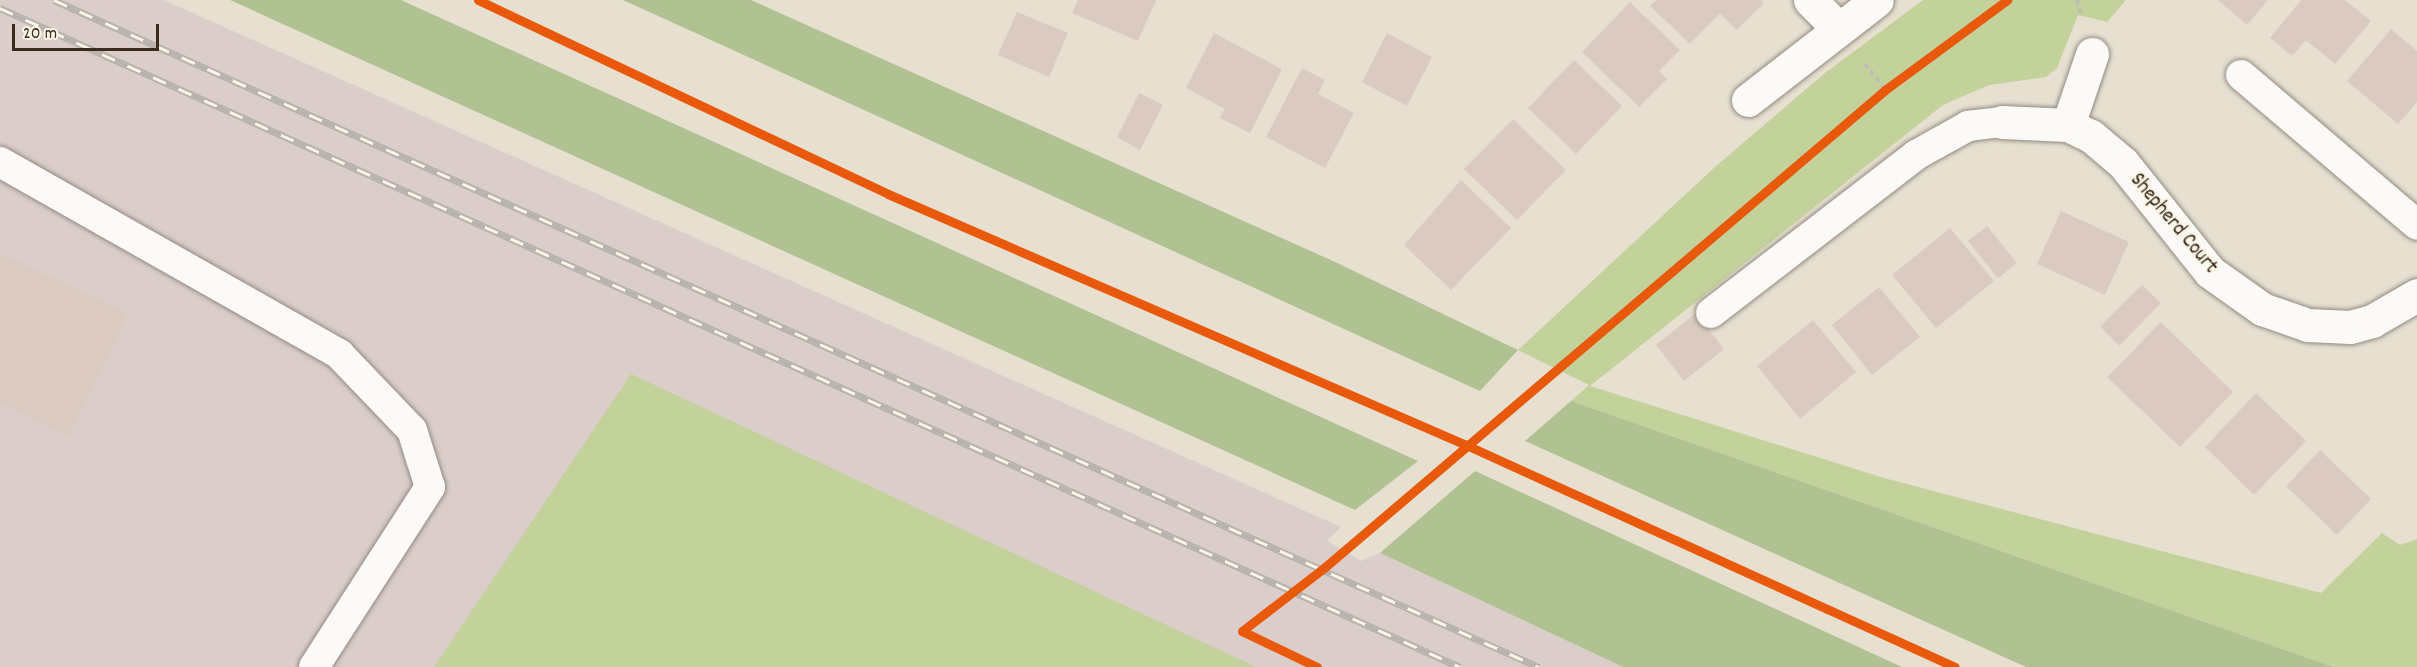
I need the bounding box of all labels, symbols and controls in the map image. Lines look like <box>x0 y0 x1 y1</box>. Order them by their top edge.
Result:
scale bar <box>15 12 162 50</box>
text: 20 m <box>23 22 57 47</box>
street label: Shepherd Court <box>2124 169 2222 279</box>

